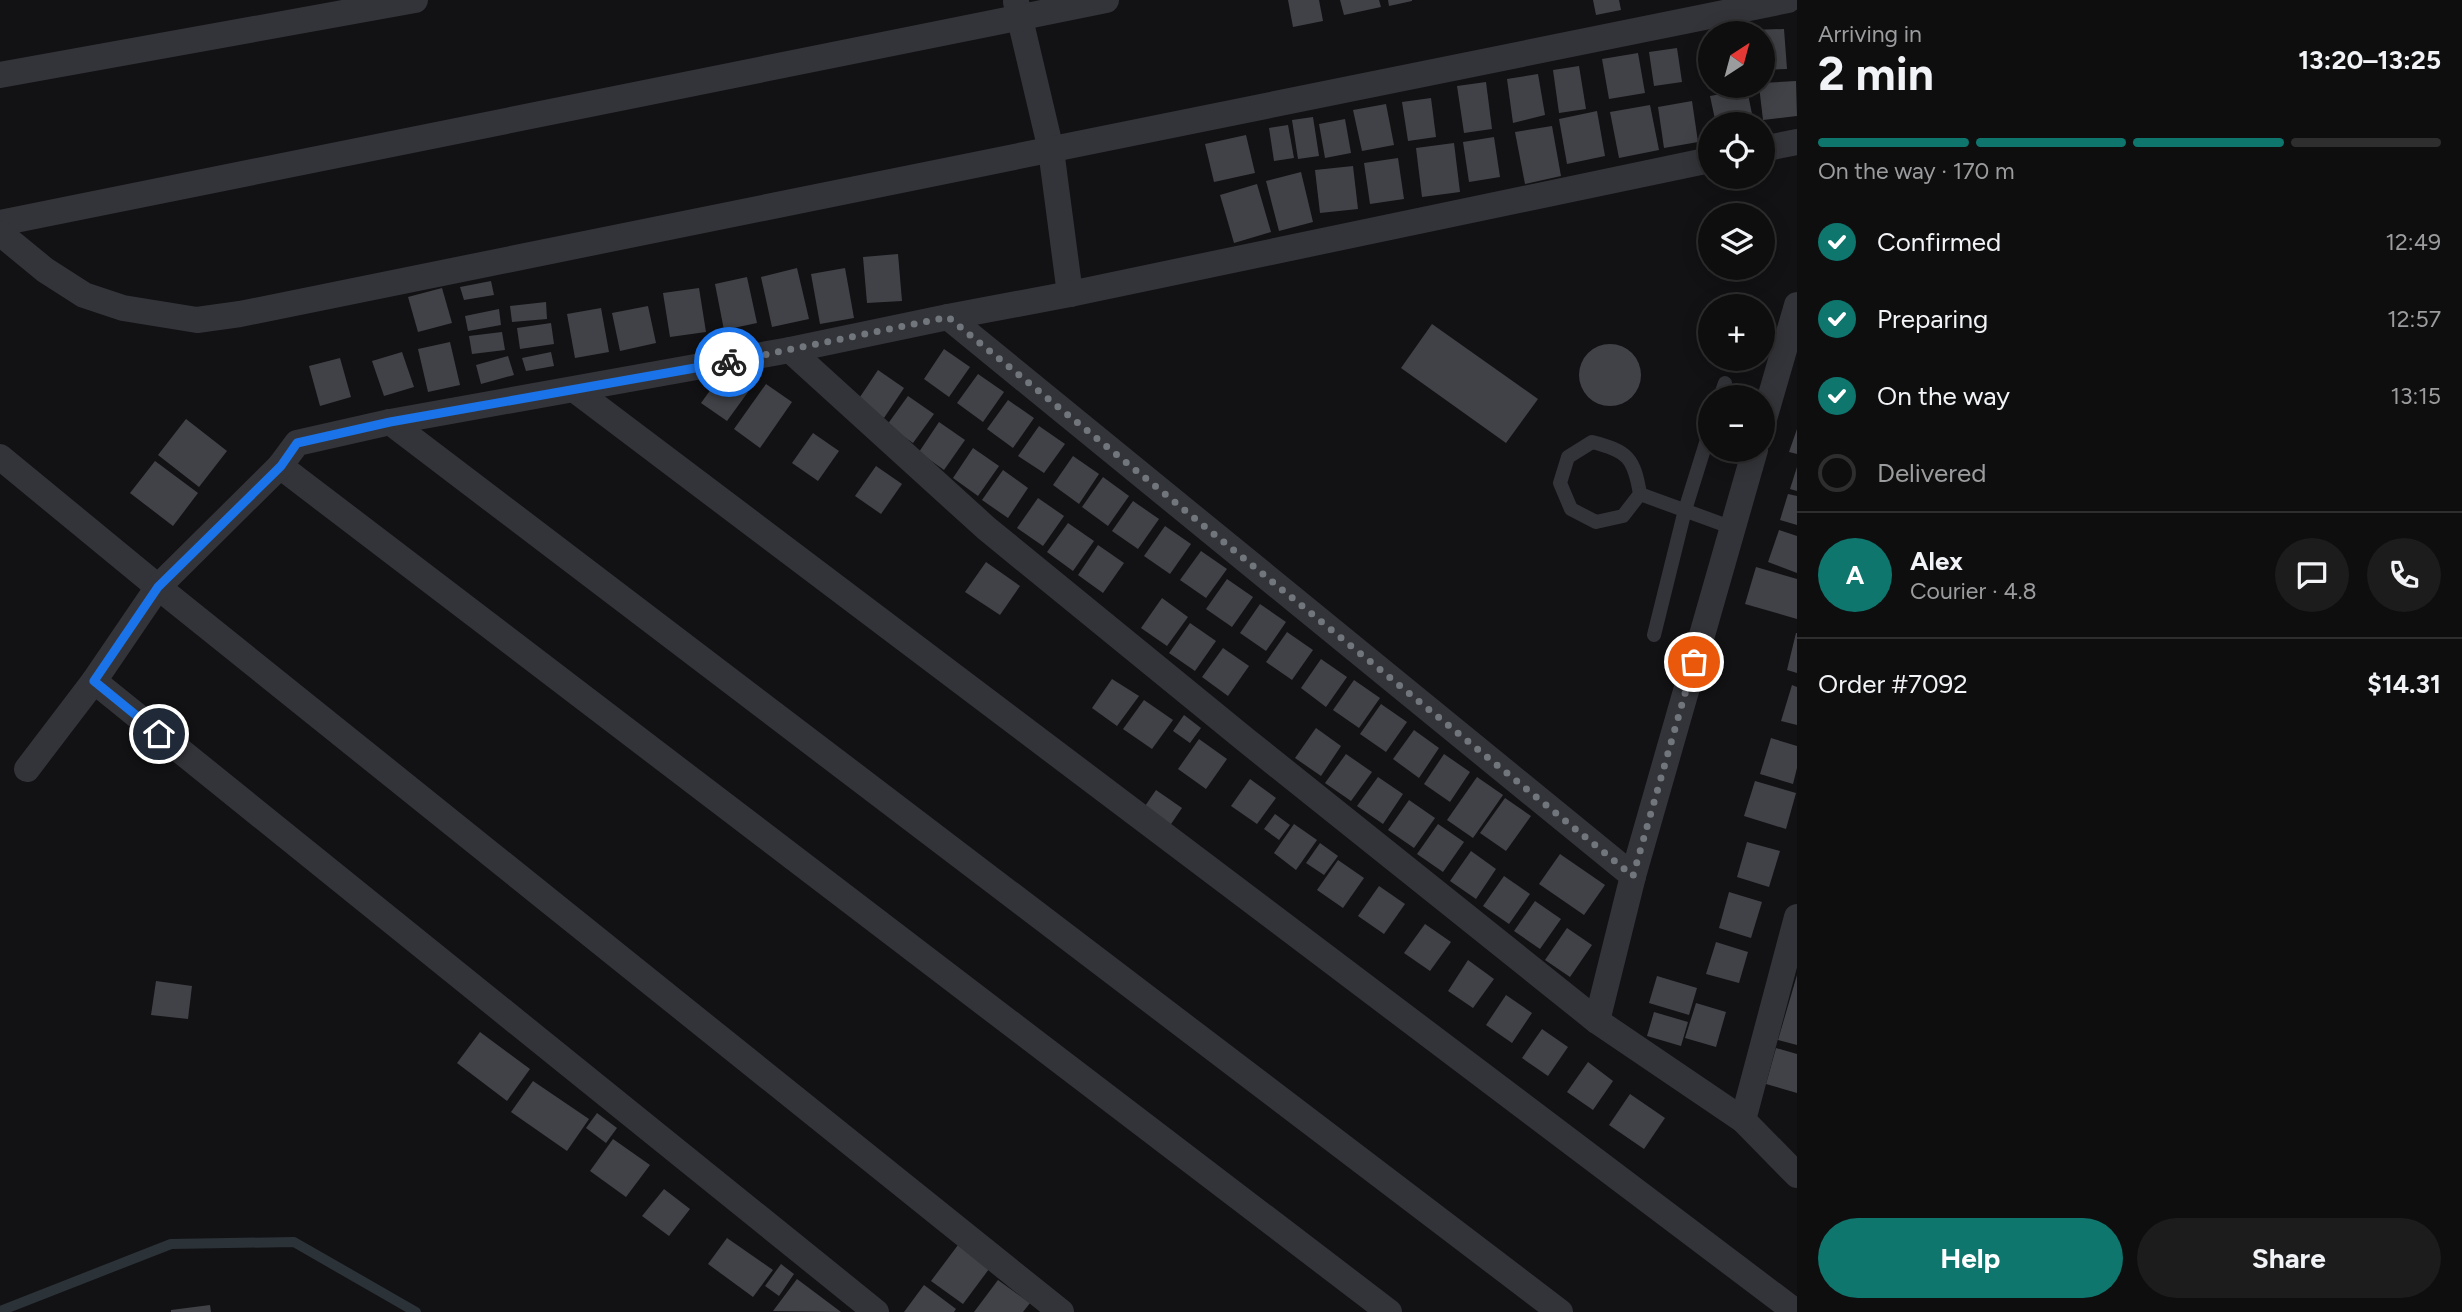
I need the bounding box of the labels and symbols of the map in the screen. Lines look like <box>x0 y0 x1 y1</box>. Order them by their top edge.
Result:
north arrow <box>1698 21 1774 98</box>
courier <box>694 327 764 397</box>
pin <box>1664 632 1724 692</box>
pin <box>129 704 189 764</box>

